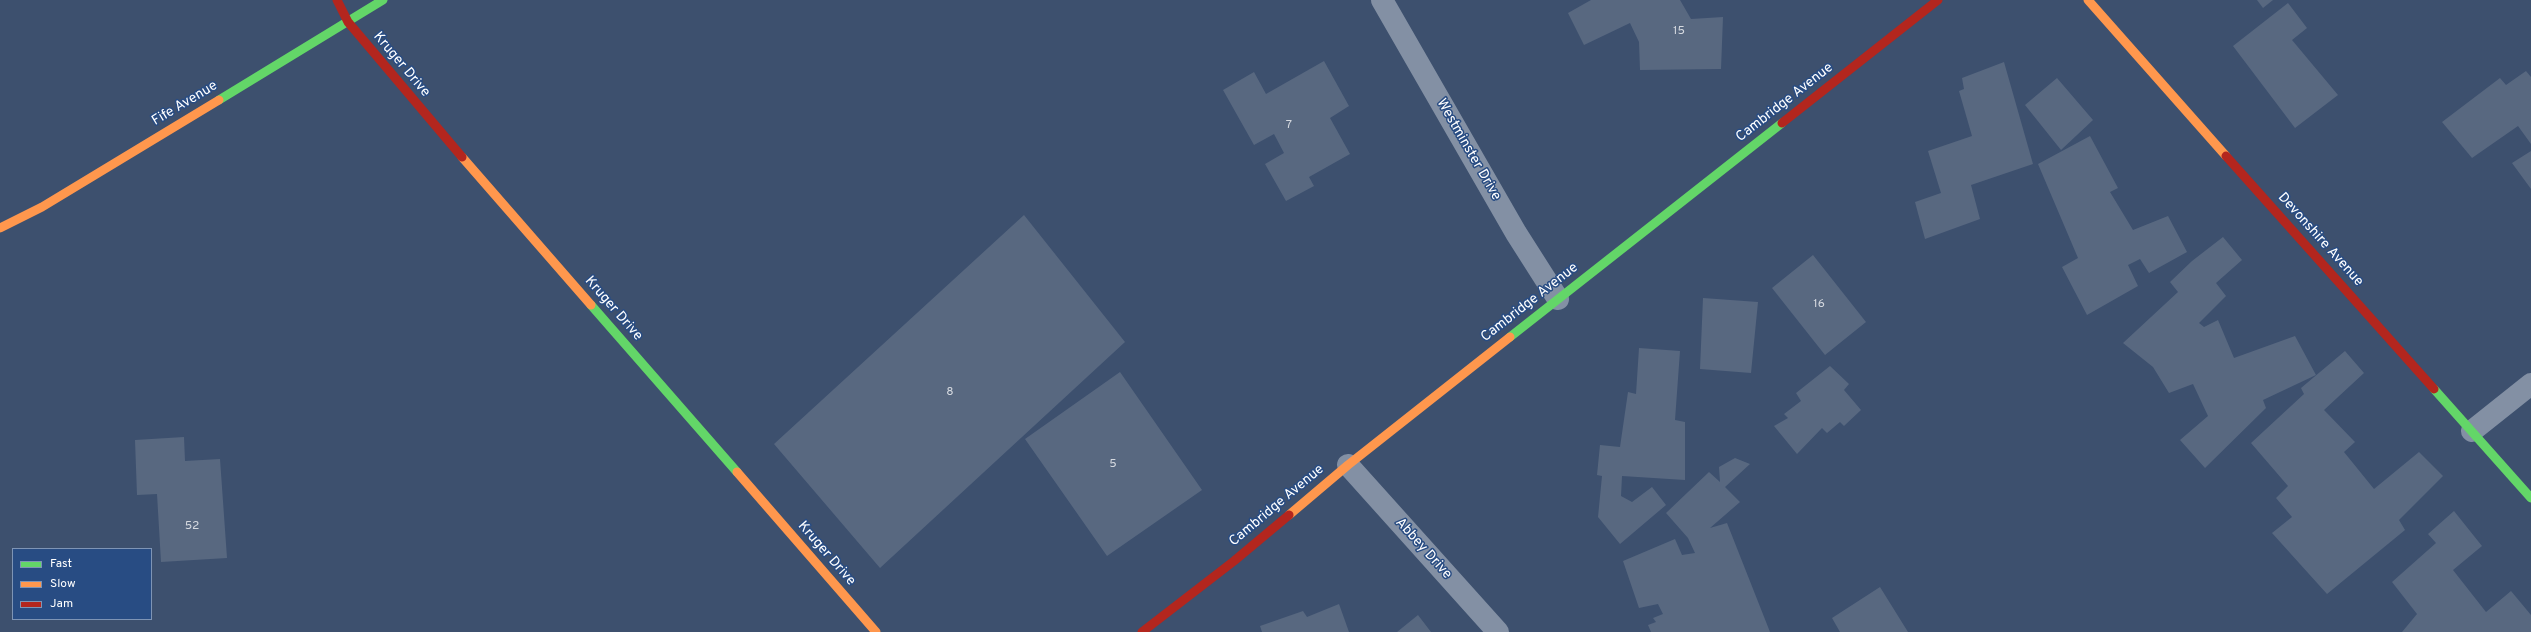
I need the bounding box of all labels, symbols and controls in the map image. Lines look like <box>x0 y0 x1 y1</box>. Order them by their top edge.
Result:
house number: 15 <box>1673 25 1685 39</box>
street label: Kruger Drive <box>369 29 433 101</box>
street label: Cambridge Avenue <box>1733 60 1837 146</box>
street label: Fife Avenue <box>149 78 221 130</box>
street label: Westminster Drive <box>1432 96 1504 204</box>
house number: 7 <box>1286 119 1292 133</box>
street label: Devonshire Avenue <box>2274 190 2366 290</box>
street label: Cambridge Avenue <box>1478 260 1582 346</box>
street label: Kruger Drive <box>581 273 645 345</box>
house number: 16 <box>1813 298 1825 312</box>
house number: 8 <box>946 386 954 400</box>
house number: 5 <box>1109 458 1117 472</box>
street label: Cambridge Avenue <box>1226 461 1328 551</box>
street label: Abbey Drive <box>1391 515 1455 583</box>
street label: Kruger Drive <box>794 518 858 590</box>
house number: 52 <box>185 520 199 534</box>
legend <box>12 548 152 620</box>
text: Fast <box>50 556 72 572</box>
text: Slow <box>50 576 76 592</box>
text: Jam <box>50 596 73 612</box>

